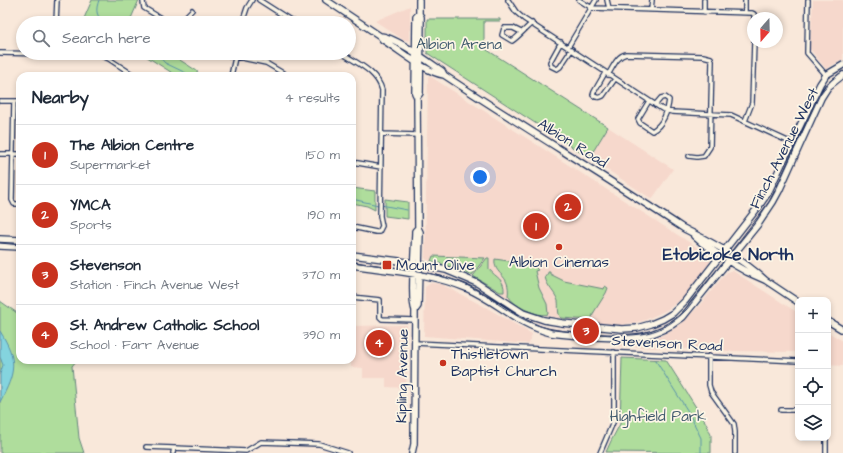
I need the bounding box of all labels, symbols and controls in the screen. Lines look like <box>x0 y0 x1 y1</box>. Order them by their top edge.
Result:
north arrow <box>747 12 783 48</box>
search box <box>16 16 356 60</box>
icon: search <box>30 27 52 49</box>
text: Search here <box>62 28 151 49</box>
park label: Albion Arena <box>416 34 502 55</box>
street label: Finch Avenue West <box>745 84 824 213</box>
text: Nearby <box>32 86 89 110</box>
text: 4 results <box>285 89 340 107</box>
street label: Albion Road <box>534 114 612 173</box>
text: The Albion Centre <box>70 135 194 156</box>
text: 1 <box>44 146 46 164</box>
text: 150 m <box>306 146 340 164</box>
text: Supermarket <box>70 156 151 174</box>
your location <box>470 167 490 187</box>
pin: 2 <box>555 192 581 222</box>
text: YMCA <box>70 195 111 216</box>
text: 2 <box>41 206 49 224</box>
text: 190 m <box>307 206 340 224</box>
pin: 1 <box>523 211 549 241</box>
text: Sports <box>70 216 112 234</box>
marker: Albion Cinemas <box>554 242 564 252</box>
district label: Etobicoke North <box>663 243 794 267</box>
place label: Albion Cinemas <box>509 252 609 273</box>
text: Stevenson <box>70 255 141 276</box>
place label: Mount Olive <box>396 255 475 276</box>
marker: Mount Olive <box>381 259 393 271</box>
text: 3 <box>42 266 48 284</box>
text: 370 m <box>302 266 340 284</box>
text: Station · Finch Avenue West <box>70 276 239 294</box>
map controls <box>795 297 831 441</box>
button: + <box>795 297 831 333</box>
text: St. Andrew Catholic School <box>70 315 259 336</box>
pin: 3 <box>573 316 599 346</box>
text: 4 <box>41 326 49 344</box>
text: 390 m <box>302 326 340 344</box>
pin: 4 <box>366 328 392 358</box>
street label: Kipling Avenue <box>391 329 415 423</box>
street label: Stevenson Road <box>611 330 723 357</box>
button: − <box>795 333 831 369</box>
text: School · Farr Avenue <box>70 336 199 354</box>
place label: Thistletown Baptist Church <box>451 344 557 382</box>
marker: Thistletown Baptist Church <box>438 358 448 368</box>
button: locate <box>795 369 831 405</box>
button: layers <box>795 405 831 441</box>
park label: Highfield Park <box>610 406 706 428</box>

